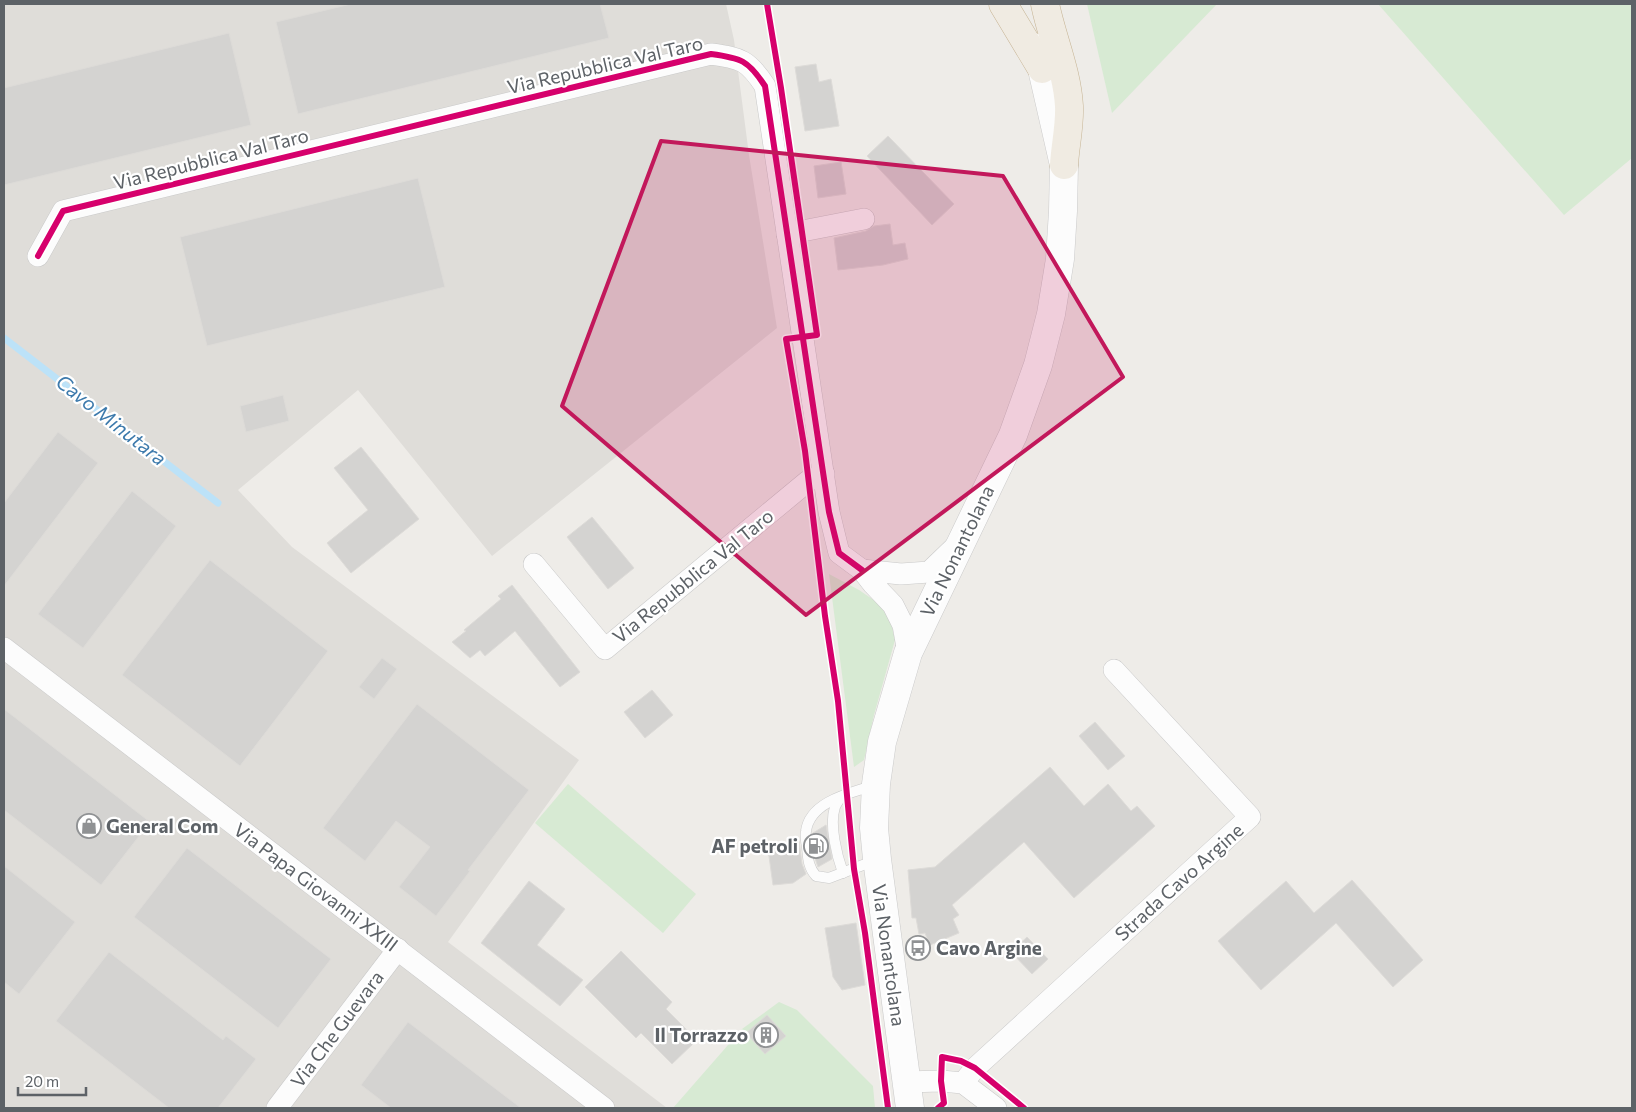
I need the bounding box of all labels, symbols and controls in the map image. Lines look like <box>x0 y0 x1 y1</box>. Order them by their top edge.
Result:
street label: Via Repubblica Val Taro <box>505 31 705 98</box>
street label: Via Repubblica Val Taro <box>111 123 311 194</box>
water label: Cavo Minutara <box>52 369 172 470</box>
street label: Via Nonantolana <box>915 481 998 620</box>
street label: Via Repubblica Val Taro <box>608 504 778 648</box>
shop icon: General Com <box>76 813 102 839</box>
place label: General Com <box>106 814 218 837</box>
street label: Via Papa Giovanni XXIII <box>230 817 403 956</box>
street label: Strada Cavo Argine <box>1110 818 1248 945</box>
fuel station icon: AF petroli <box>803 833 829 859</box>
place label: AF petroli <box>711 834 798 857</box>
street label: Via Nonantolana <box>868 882 911 1028</box>
bus stop icon: Cavo Argine <box>905 935 931 961</box>
place label: Cavo Argine <box>936 936 1042 959</box>
street label: Via Che Guevara <box>285 966 388 1092</box>
building icon: Il Torrazzo <box>753 1022 779 1048</box>
place label: Il Torrazzo <box>655 1023 748 1046</box>
scale bar <box>18 1064 85 1096</box>
text: 20 m <box>25 1072 59 1090</box>

